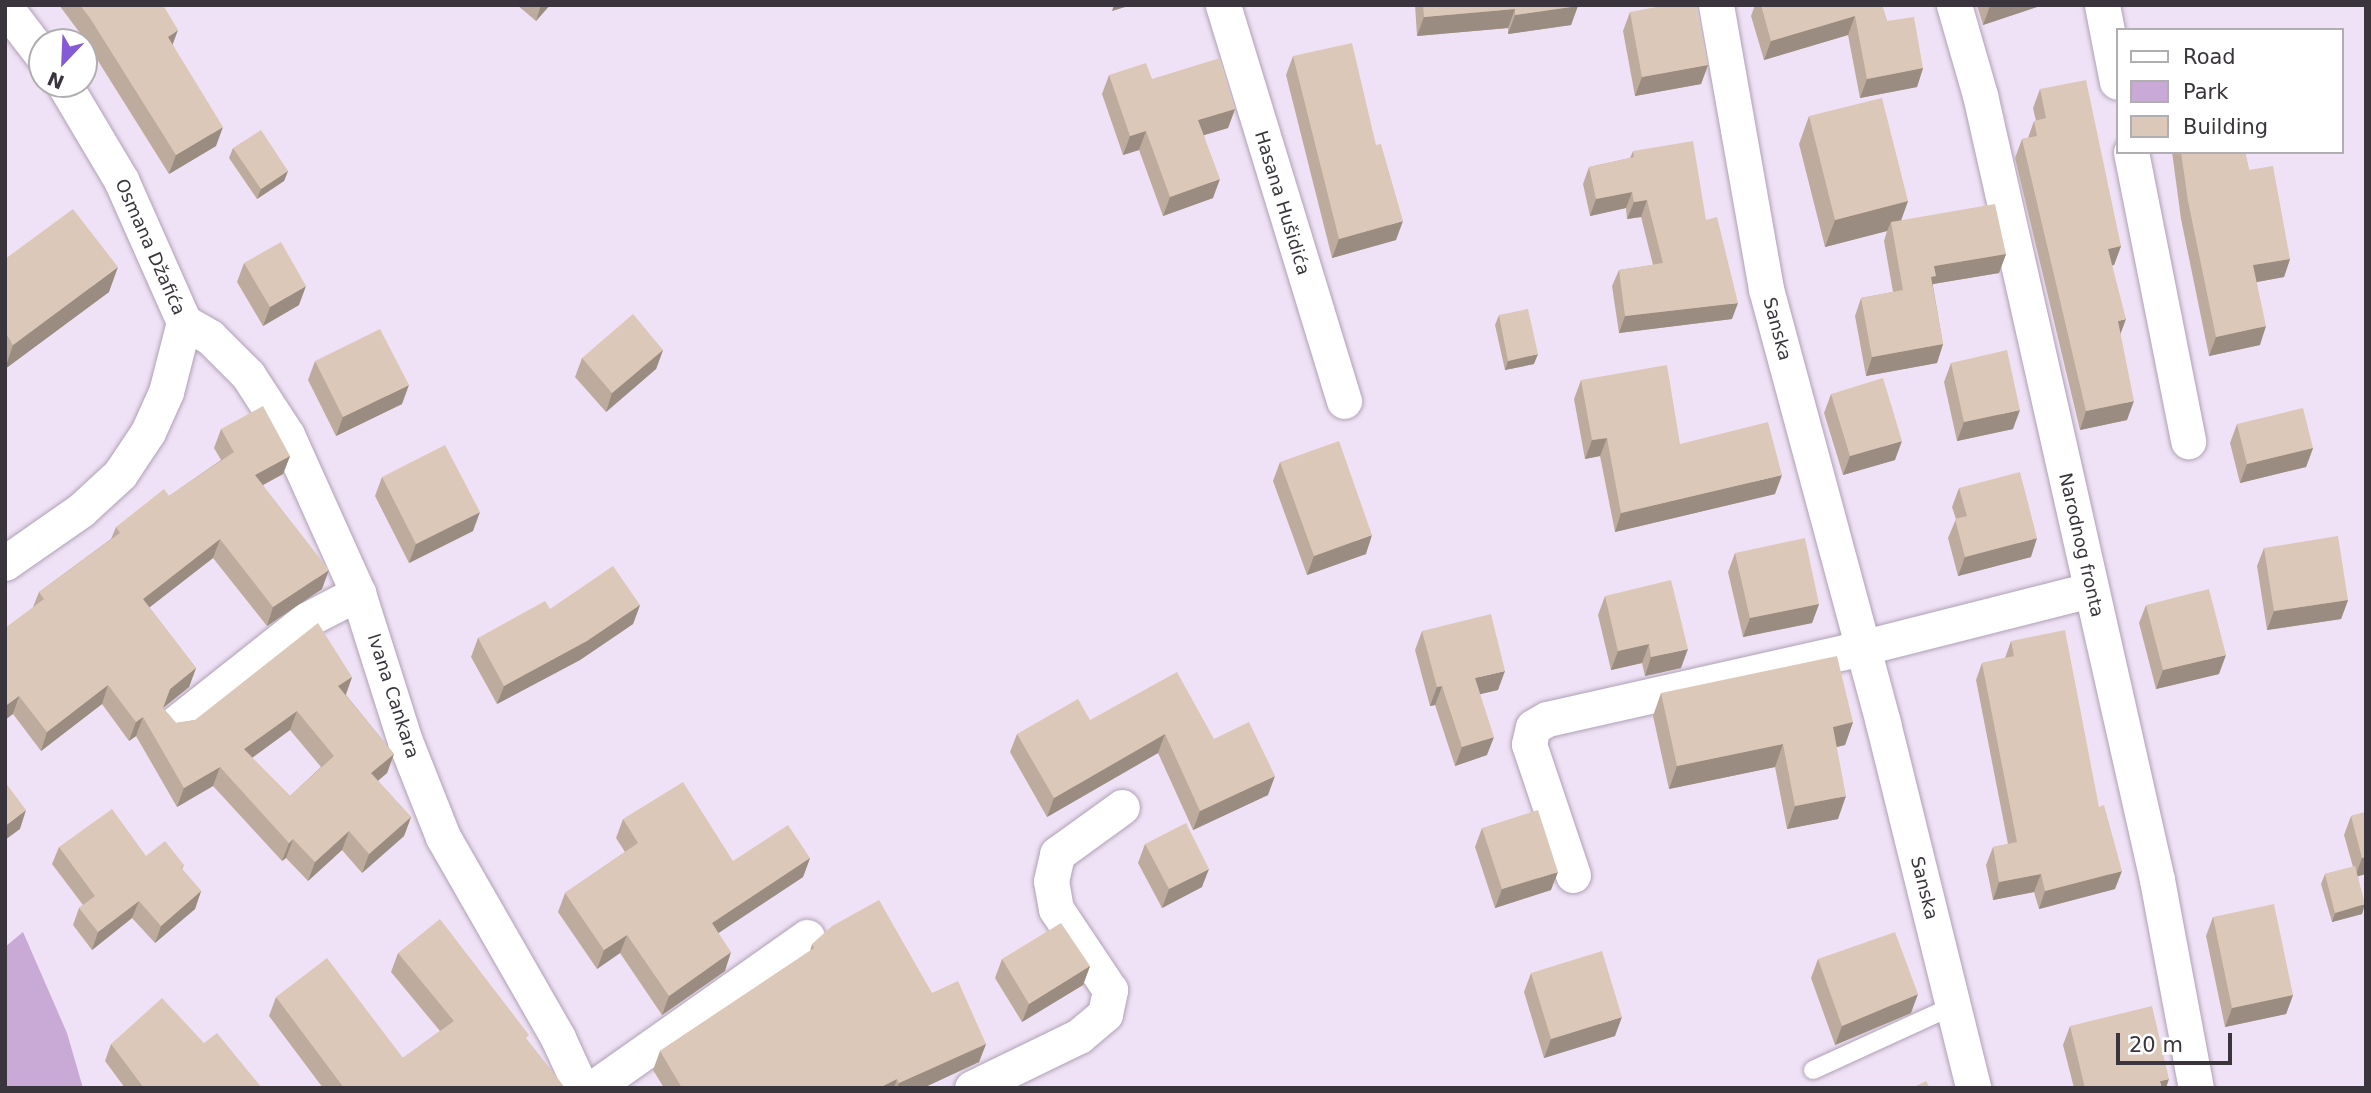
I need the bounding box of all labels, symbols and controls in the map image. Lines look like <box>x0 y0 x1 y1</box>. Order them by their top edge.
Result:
north arrow <box>28 28 98 98</box>
legend <box>2116 28 2343 154</box>
text: Road <box>2183 45 2236 69</box>
text: N <box>44 67 67 94</box>
text: Park <box>2183 80 2228 104</box>
text: Building <box>2183 115 2268 139</box>
street label: Hasana Hušidića <box>1250 128 1314 278</box>
street label: Osmana Džafića <box>110 176 190 318</box>
street label: Sanska <box>1758 295 1796 363</box>
street label: Narodnog fronta <box>2054 471 2108 619</box>
street label: Ivana Cankara <box>363 631 423 761</box>
street label: Sanska <box>1906 854 1942 922</box>
scale bar <box>2119 1020 2234 1064</box>
text: 20 m <box>2129 1033 2183 1057</box>

